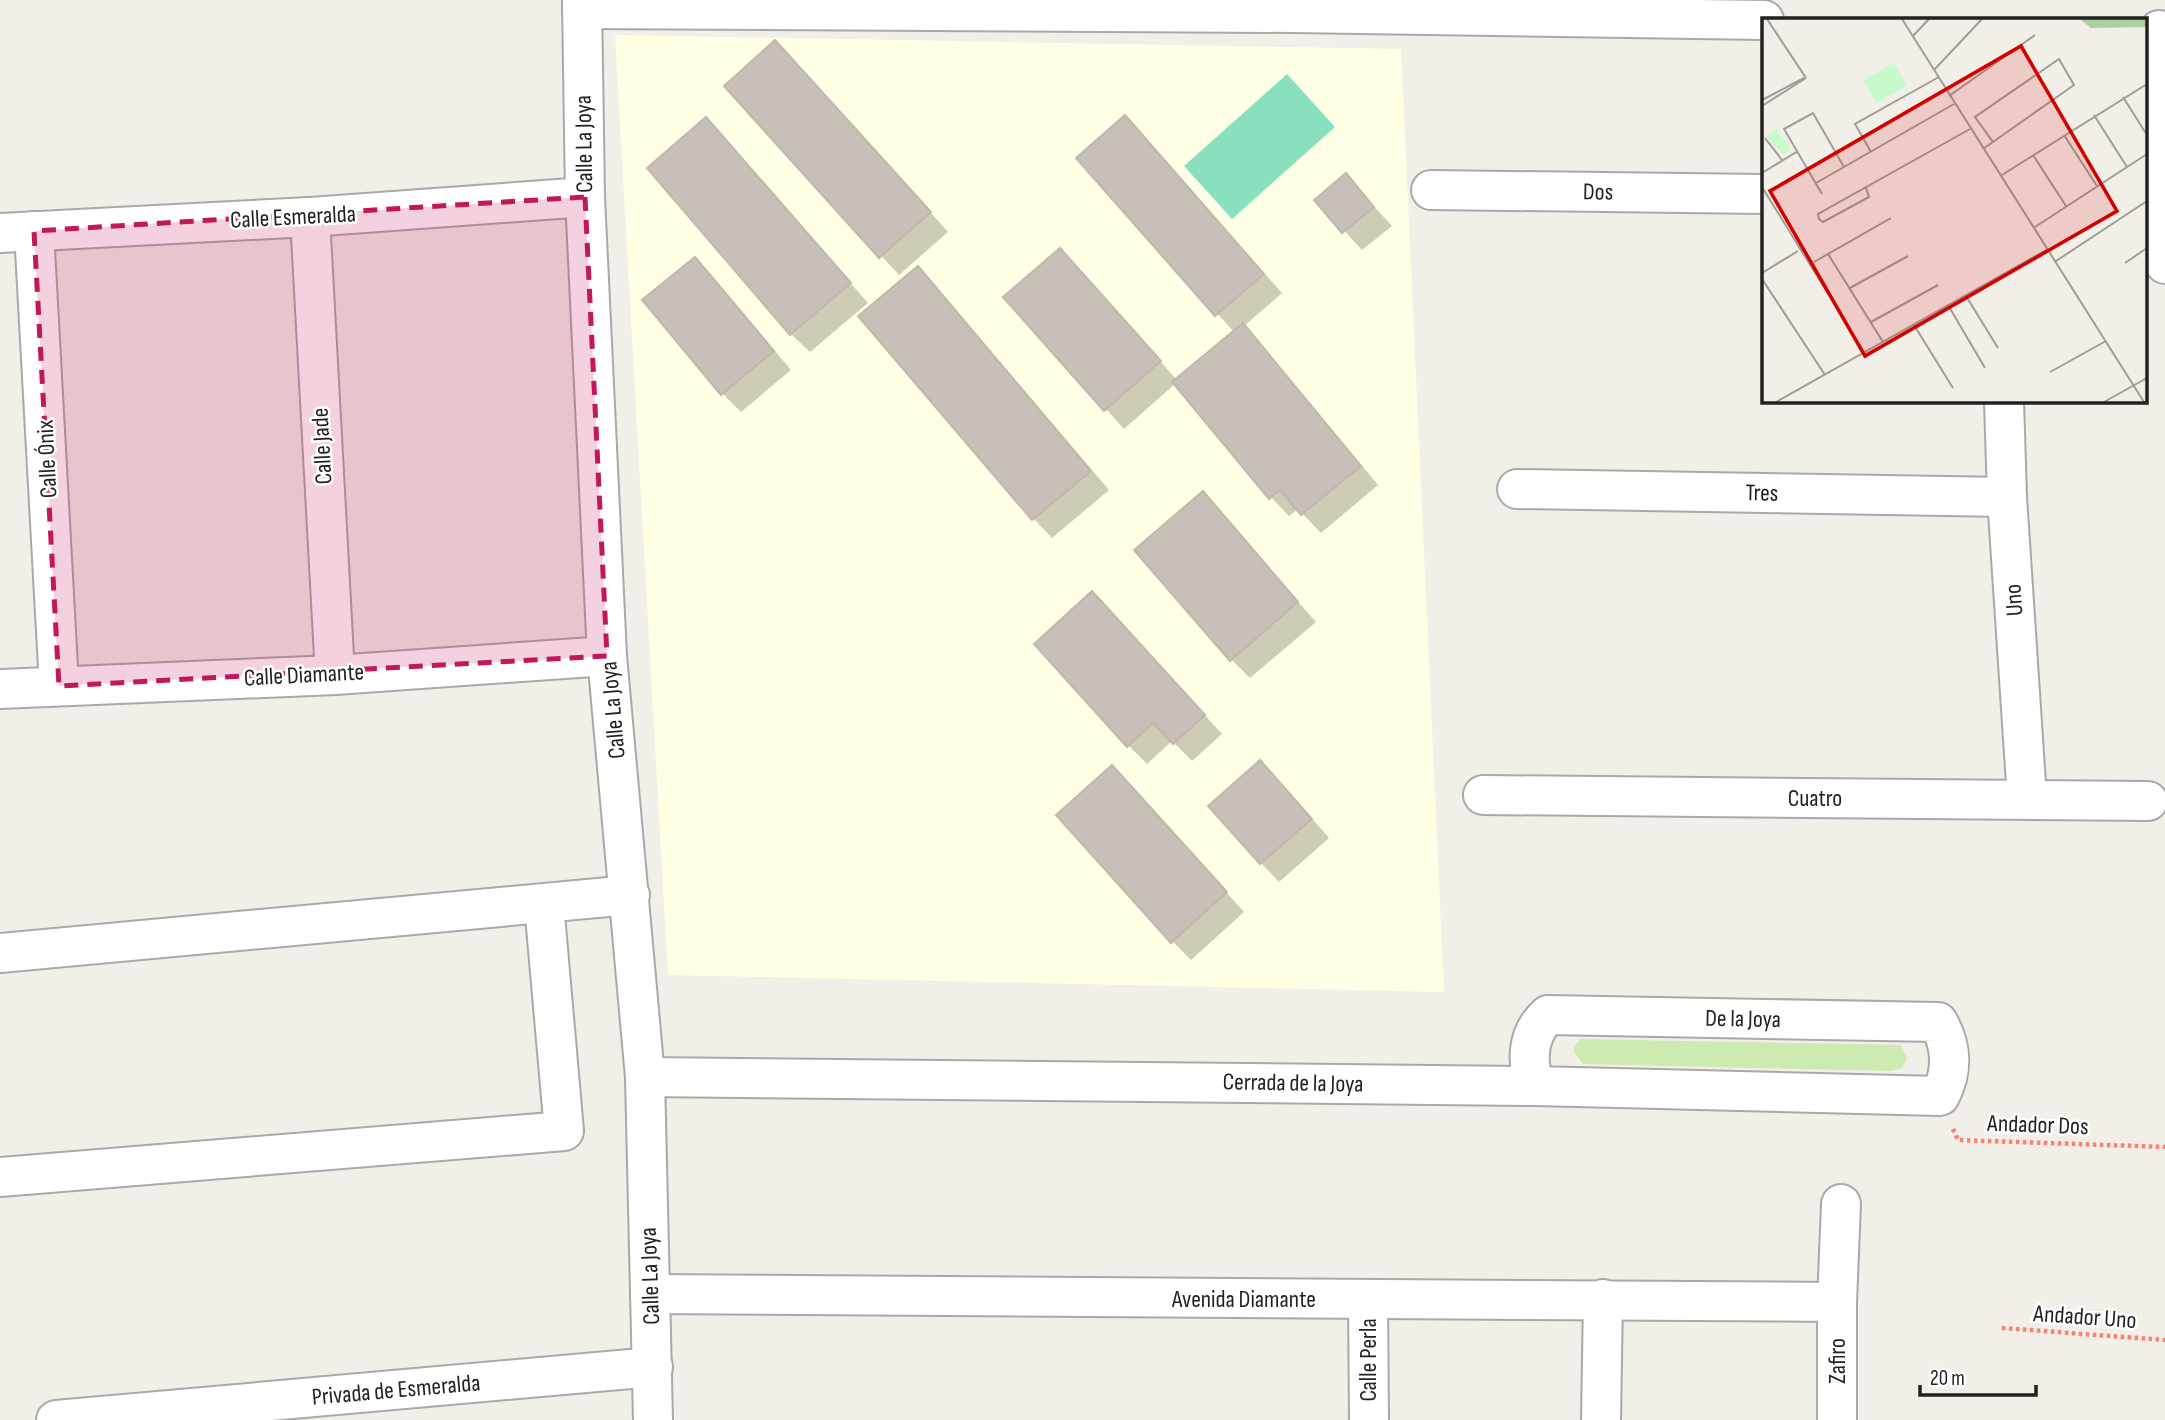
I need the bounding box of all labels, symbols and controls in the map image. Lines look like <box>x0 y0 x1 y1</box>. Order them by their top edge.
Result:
inset map <box>1762 18 2148 402</box>
street label: Calle La Joya <box>569 95 599 193</box>
street label: Dos <box>1583 177 1613 207</box>
street label: Calle Esmeralda <box>229 199 357 235</box>
street label: Calle Jade <box>306 407 338 485</box>
street label: Calle Ónix <box>30 419 64 499</box>
street label: Tres <box>1745 478 1779 508</box>
street label: Uno <box>1998 583 2030 617</box>
street label: Calle Diamante <box>243 657 365 693</box>
street label: Calle La Joya <box>594 660 632 760</box>
street label: Cuatro <box>1788 784 1842 813</box>
street label: De la Joya <box>1705 1004 1781 1034</box>
street label: Cerrada de la Joya <box>1222 1067 1364 1099</box>
street label: Andador Dos <box>1986 1109 2089 1141</box>
street label: Calle La Joya <box>634 1227 666 1325</box>
street label: Avenida Diamante <box>1171 1285 1316 1314</box>
street label: Andador Uno <box>2032 1299 2137 1335</box>
street label: Calle Perla <box>1354 1318 1383 1402</box>
street label: Zafiro <box>1823 1338 1852 1384</box>
scale bar <box>1920 1354 2036 1398</box>
text: 20 m <box>1930 1366 1965 1391</box>
street label: Privada de Esmeralda <box>310 1368 482 1412</box>

